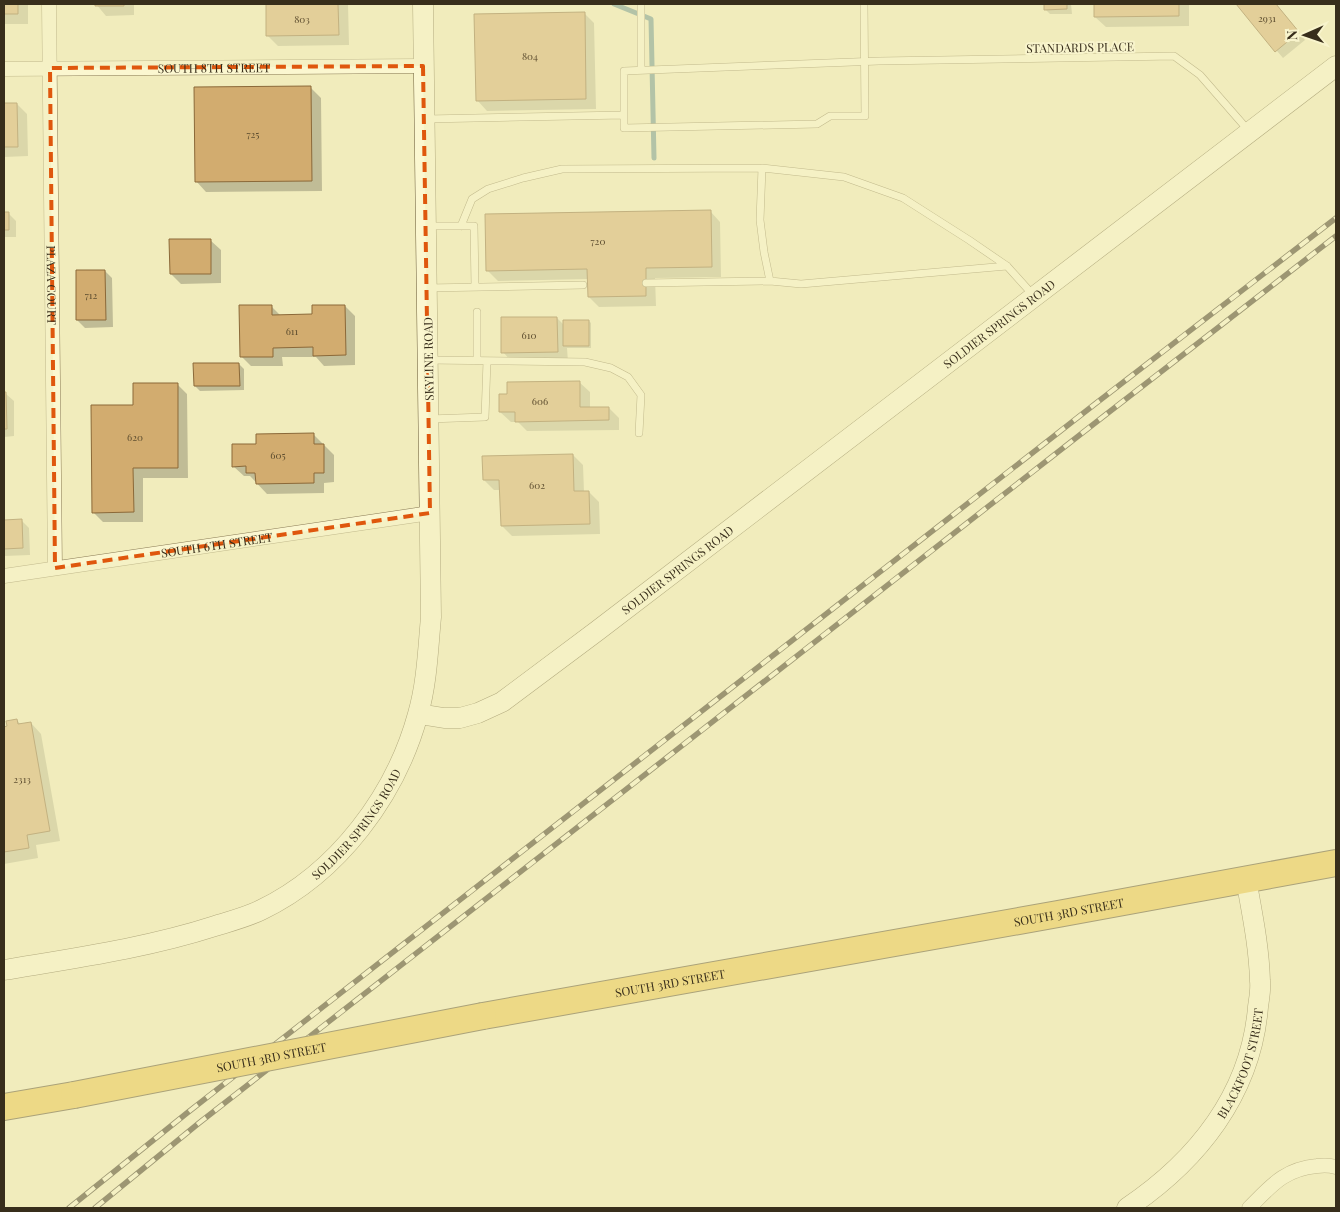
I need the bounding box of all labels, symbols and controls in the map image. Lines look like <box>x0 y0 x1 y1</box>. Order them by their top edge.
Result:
north arrow <box>1280 10 1330 60</box>
house number: 2931 <box>1258 11 1276 25</box>
house number: 803 <box>294 12 310 26</box>
text: N <box>1282 30 1301 41</box>
street label: STANDARDS PLACE <box>1026 38 1134 56</box>
house number: 804 <box>522 49 538 63</box>
street label: SOUTH 8TH STREET <box>158 59 271 76</box>
house number: 725 <box>247 127 260 141</box>
house number: 720 <box>591 234 605 248</box>
street label: PLAZA COURT <box>44 245 60 326</box>
street label: SOLDIER SPRINGS ROAD <box>940 275 1059 372</box>
house number: 712 <box>85 288 97 302</box>
street label: SKYLINE ROAD <box>419 317 437 401</box>
house number: 611 <box>286 324 299 338</box>
house number: 610 <box>522 328 536 342</box>
house number: 606 <box>532 394 548 408</box>
house number: 620 <box>127 430 143 444</box>
house number: 605 <box>270 448 286 462</box>
house number: 602 <box>529 478 545 492</box>
street label: SOLDIER SPRINGS ROAD <box>618 521 737 618</box>
street label: SOUTH 6TH STREET <box>160 528 274 561</box>
street label: SOLDIER SPRINGS ROAD <box>308 766 404 883</box>
house number: 2313 <box>13 772 31 786</box>
street label: SOUTH 3RD STREET <box>1012 894 1126 930</box>
street label: SOUTH 3RD STREET <box>614 965 727 1000</box>
street label: BLACKFOOT STREET <box>1213 1007 1266 1121</box>
street label: SOUTH 3RD STREET <box>215 1038 328 1075</box>

